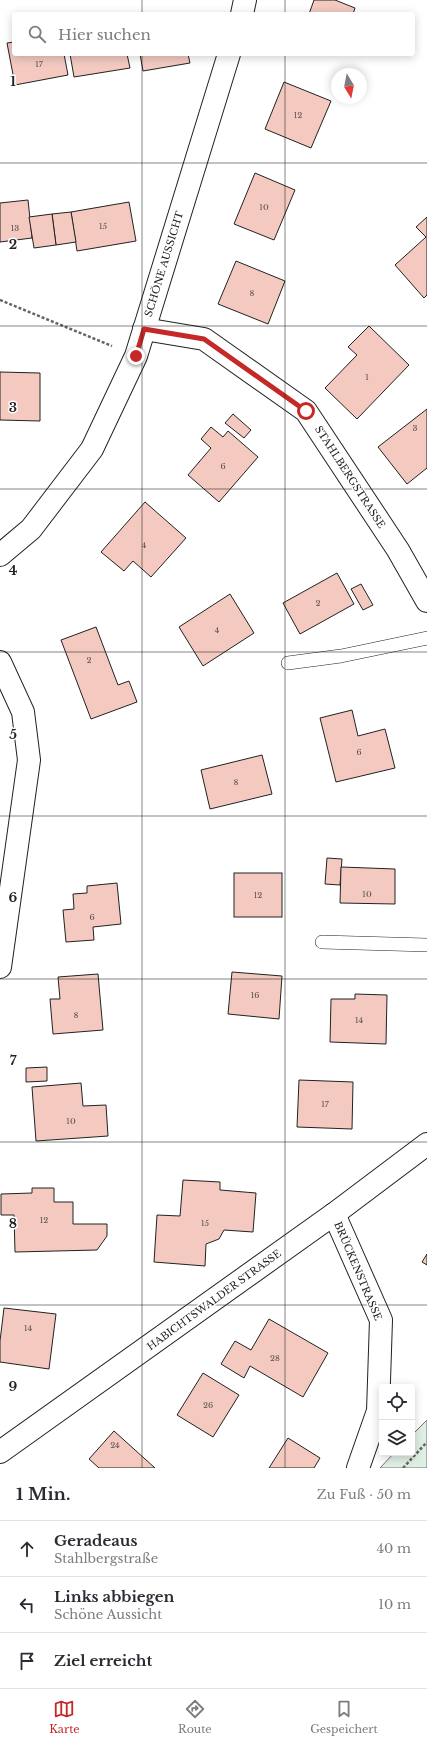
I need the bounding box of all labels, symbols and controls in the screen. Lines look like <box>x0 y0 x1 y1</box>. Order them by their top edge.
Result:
search box <box>12 12 415 56</box>
icon: search <box>26 23 48 45</box>
text: Hier suchen <box>58 25 151 44</box>
house number: 17 <box>35 59 44 69</box>
north arrow <box>331 68 367 104</box>
text: 1 <box>10 73 16 90</box>
house number: 12 <box>294 110 302 120</box>
house number: 10 <box>259 202 269 212</box>
street label: SCHÖNE AUSSICHT <box>141 209 186 318</box>
house number: 15 <box>99 221 108 231</box>
house number: 13 <box>11 223 19 233</box>
text: 2 <box>9 236 17 253</box>
house number: 8 <box>250 288 255 298</box>
route end <box>127 347 145 365</box>
house number: 1 <box>365 372 369 382</box>
text: 3 <box>9 399 17 416</box>
route start <box>297 402 315 420</box>
street label: STAHLBERGSTRASSE <box>312 423 388 531</box>
house number: 3 <box>413 423 418 433</box>
house number: 6 <box>220 461 226 471</box>
house number: 4 <box>142 540 147 550</box>
text: 4 <box>9 562 18 579</box>
house number: 2 <box>316 598 321 608</box>
house number: 4 <box>215 625 220 635</box>
house number: 2 <box>87 655 92 665</box>
text: 5 <box>9 726 17 743</box>
house number: 6 <box>356 747 362 757</box>
house number: 8 <box>234 777 239 787</box>
text: 6 <box>9 889 18 906</box>
house number: 10 <box>362 889 372 899</box>
house number: 12 <box>254 890 262 900</box>
house number: 6 <box>89 912 95 922</box>
house number: 16 <box>251 990 259 1000</box>
house number: 8 <box>74 1010 79 1020</box>
house number: 14 <box>355 1015 363 1025</box>
text: 7 <box>10 1052 17 1069</box>
house number: 17 <box>321 1099 330 1109</box>
house number: 10 <box>66 1116 76 1126</box>
text: 8 <box>9 1215 17 1232</box>
house number: 12 <box>40 1215 48 1225</box>
house number: 15 <box>201 1218 210 1228</box>
street label: BRÜCKENSTRASSE <box>331 1219 386 1322</box>
street label: HABICHTSWALDER STRASSE <box>144 1247 284 1353</box>
house number: 14 <box>24 1323 32 1333</box>
house number: 28 <box>270 1353 280 1363</box>
text: 9 <box>9 1378 18 1395</box>
map controls <box>379 1384 415 1456</box>
button: locate <box>379 1384 415 1420</box>
house number: 26 <box>203 1400 213 1410</box>
button: layers <box>379 1420 415 1456</box>
house number: 24 <box>110 1440 120 1450</box>
text: 1 Min. <box>16 1484 70 1505</box>
text: Zu Fuß · 50 m <box>317 1486 411 1503</box>
text: Geradeaus <box>54 1531 137 1550</box>
icon: ahead <box>16 1538 38 1560</box>
text: 40 m <box>376 1540 411 1557</box>
text: Stahlbergstraße <box>54 1550 158 1567</box>
text: Links abbiegen <box>54 1587 174 1606</box>
icon: left <box>16 1594 38 1616</box>
text: 10 m <box>378 1596 411 1613</box>
text: Schöne Aussicht <box>54 1606 162 1623</box>
icon: arrive <box>16 1650 38 1672</box>
text: Ziel erreicht <box>54 1651 152 1670</box>
tab: Karte <box>49 1698 80 1736</box>
tab: Route <box>178 1698 212 1736</box>
tab: Gespeichert <box>310 1698 378 1736</box>

